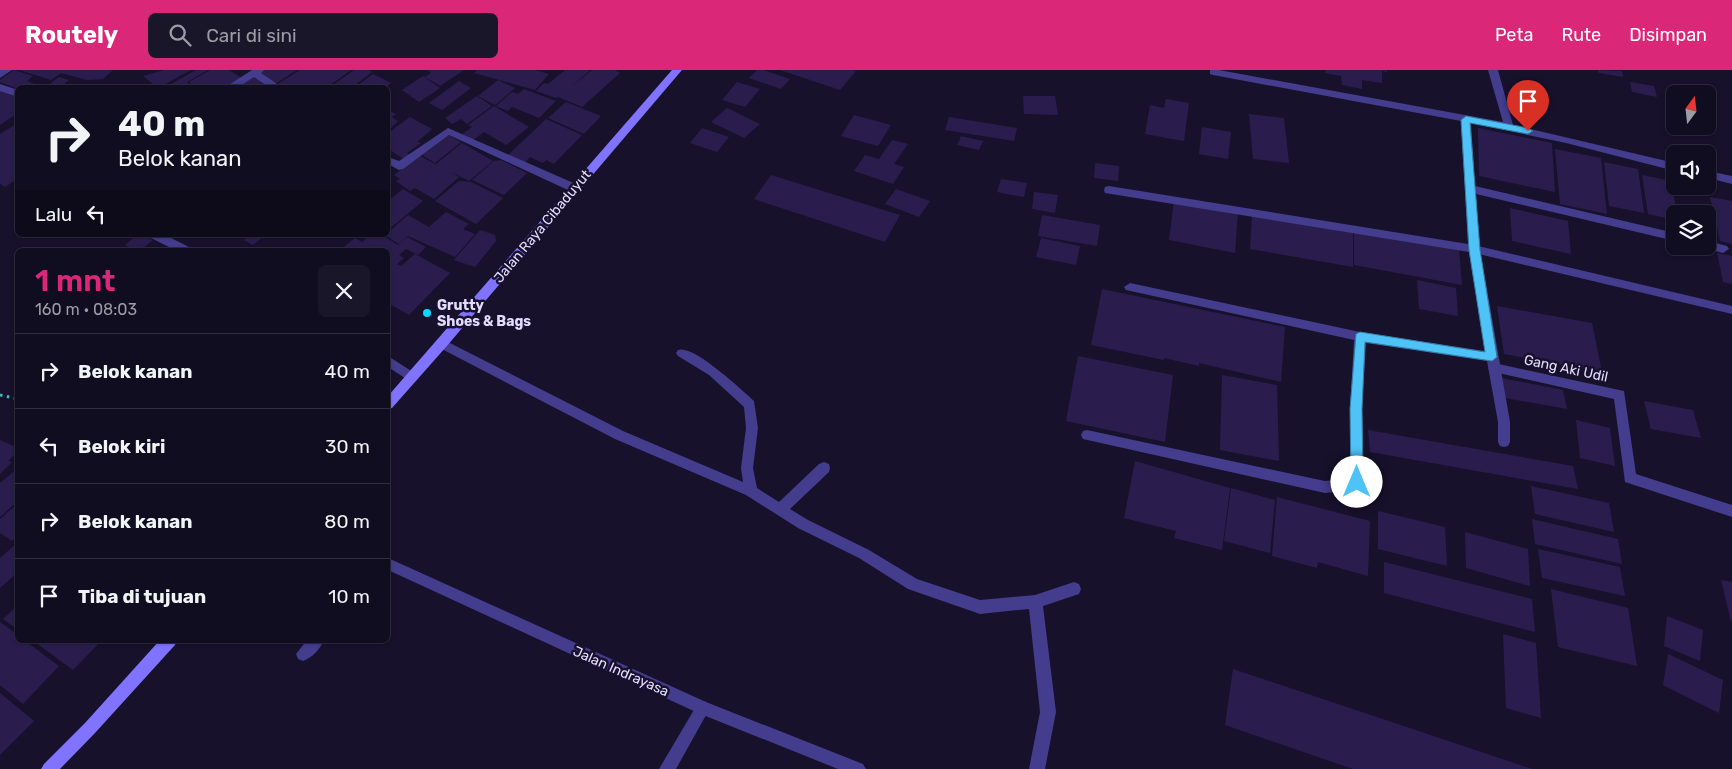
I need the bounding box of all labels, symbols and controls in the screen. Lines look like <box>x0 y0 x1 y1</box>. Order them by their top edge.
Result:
search box <box>148 13 498 58</box>
text: Routely <box>25 21 118 49</box>
icon: search <box>166 21 194 49</box>
text: Cari di sini <box>206 24 297 47</box>
text: Peta <box>1495 24 1533 46</box>
text: Rute <box>1561 24 1601 46</box>
text: Disimpan <box>1629 24 1707 46</box>
pin <box>1507 80 1549 131</box>
north arrow <box>1666 85 1716 135</box>
map controls <box>1666 85 1716 255</box>
icon: arrive <box>1514 87 1542 115</box>
text: 40 m <box>118 103 205 145</box>
icon: right <box>35 105 100 170</box>
text: Belok kanan <box>118 145 242 172</box>
button: sound <box>1666 145 1716 195</box>
street label: Jalan Raya Cibaduyut <box>490 166 595 286</box>
icon: left <box>82 200 110 228</box>
text: Lalu <box>35 203 72 226</box>
button: layers <box>1666 205 1716 255</box>
text: 1 mnt <box>35 263 116 299</box>
button: close <box>318 265 370 317</box>
place label: Grutty Shoes & Bags <box>437 297 531 330</box>
text: 160 m · 08:03 <box>35 300 137 319</box>
marker: Grutty Shoes & Bags <box>421 307 433 319</box>
street label: Gang Aki Udil <box>1522 351 1609 386</box>
icon: right <box>35 357 63 385</box>
text: Belok kanan <box>78 360 193 383</box>
text: 40 m <box>325 360 370 383</box>
icon: left <box>35 432 63 460</box>
text: Belok kiri <box>78 435 165 458</box>
text: 30 m <box>325 435 370 458</box>
position arrow <box>1330 455 1382 507</box>
icon: right <box>35 507 63 535</box>
text: Belok kanan <box>78 510 193 533</box>
text: 80 m <box>324 510 370 533</box>
icon: arrive <box>35 582 63 610</box>
text: Tiba di tujuan <box>78 585 206 608</box>
text: 10 m <box>328 585 370 608</box>
street label: Jalan Indrayasa <box>570 643 671 700</box>

